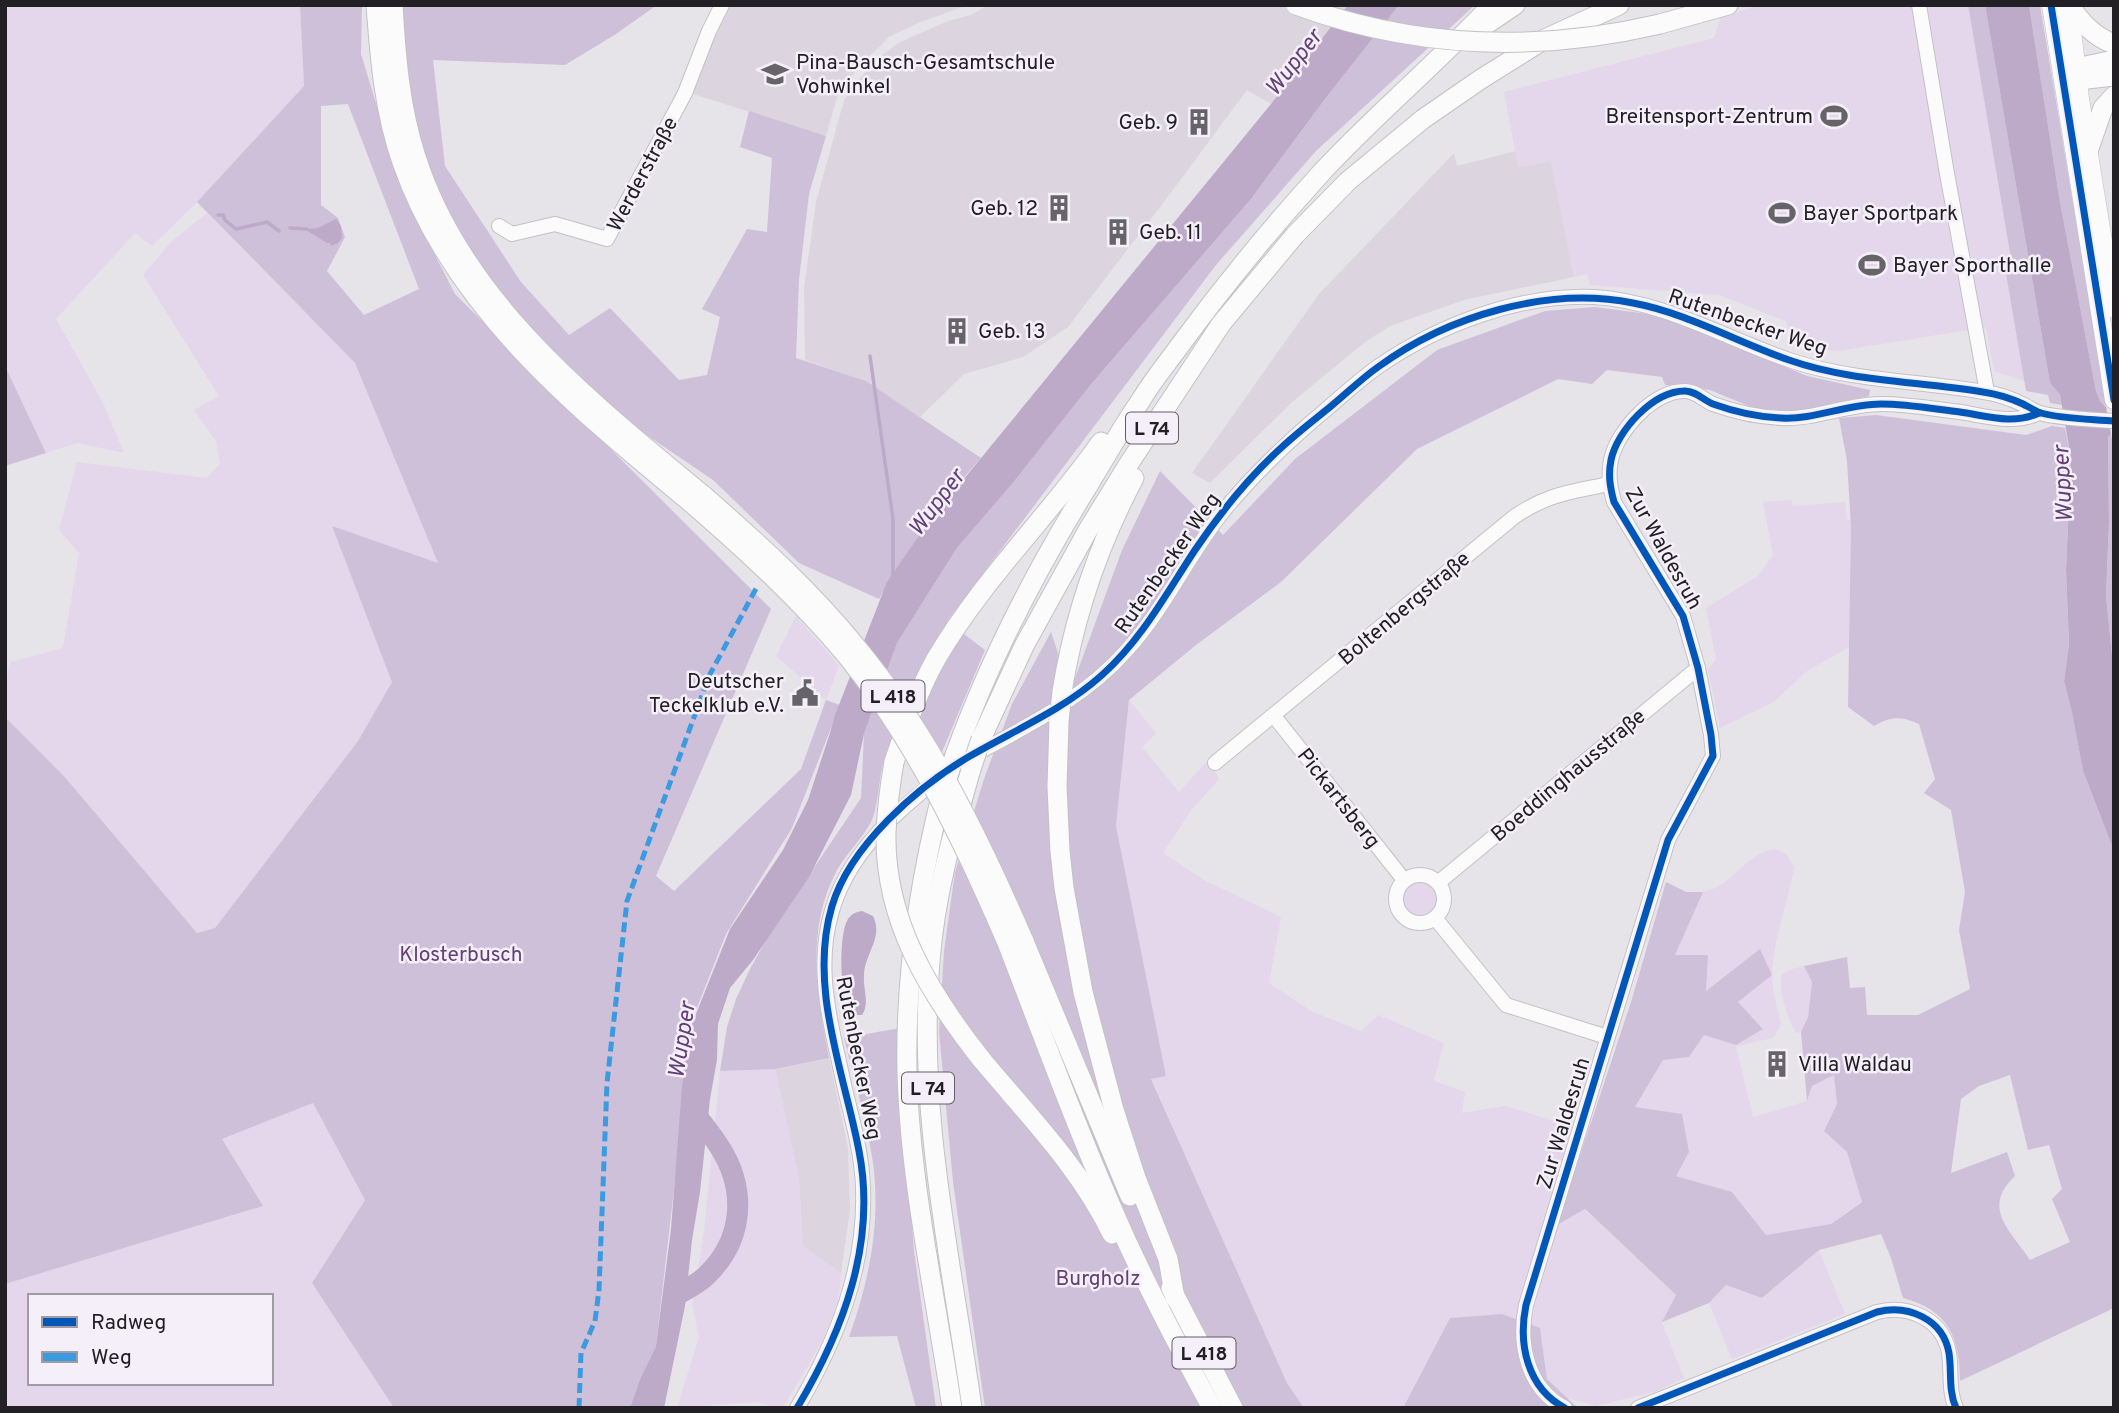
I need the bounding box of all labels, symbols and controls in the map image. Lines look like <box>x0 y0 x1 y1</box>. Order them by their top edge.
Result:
water label: Wupper <box>1260 23 1331 103</box>
place label: Pina-Bausch-Gesamtschule Vohwinkel <box>796 50 1055 101</box>
school or university icon: Pina-Bausch-Gesamtschule Vohwinkel <box>760 59 790 89</box>
sports icon: Breitensport-Zentrum <box>1819 101 1849 131</box>
place label: Breitensport-Zentrum <box>1605 104 1813 131</box>
building icon: Geb. 9 <box>1184 107 1214 137</box>
place label: Geb. 9 <box>1118 110 1178 137</box>
street label: Werderstraße <box>602 113 685 237</box>
building icon: Geb. 12 <box>1044 193 1074 223</box>
place label: Geb. 12 <box>970 196 1038 223</box>
sports icon: Bayer Sportpark <box>1767 198 1797 228</box>
place label: Bayer Sportpark <box>1803 201 1958 228</box>
building icon: Geb. 11 <box>1103 217 1133 247</box>
place label: Geb. 11 <box>1139 220 1202 247</box>
sports icon: Bayer Sporthalle <box>1857 250 1887 280</box>
place label: Bayer Sporthalle <box>1893 253 2051 280</box>
street label: Rutenbecker Weg <box>1665 284 1831 363</box>
building icon: Geb. 13 <box>942 316 972 346</box>
place label: Geb. 13 <box>978 319 1046 346</box>
road number: L 74 <box>1126 412 1178 444</box>
water label: Wupper <box>2048 443 2081 523</box>
water label: Wupper <box>903 462 974 543</box>
street label: Zur Waldesruh <box>1618 483 1708 615</box>
street label: Rutenbecker Weg <box>1109 488 1227 640</box>
street label: Boltenbergstraße <box>1334 546 1476 672</box>
place label: Deutscher Teckelklub e.V. <box>649 669 784 720</box>
public building icon: Deutscher Teckelklub e.V. <box>790 678 820 708</box>
road number: L 418 <box>862 680 924 712</box>
street label: Boeddinghausstraße <box>1486 704 1652 849</box>
street label: Pickartsberg <box>1290 743 1385 855</box>
park label: Klosterbusch <box>399 942 523 969</box>
street label: Rutenbecker Weg <box>828 974 887 1142</box>
water label: Wupper <box>663 998 704 1081</box>
building icon: Villa Waldau <box>1762 1049 1792 1079</box>
place label: Villa Waldau <box>1798 1052 1912 1079</box>
street label: Zur Waldesruh <box>1532 1054 1597 1193</box>
road number: L 74 <box>902 1072 954 1104</box>
park label: Burgholz <box>1055 1266 1141 1293</box>
legend <box>28 1294 273 1385</box>
text: Radweg <box>91 1310 166 1337</box>
road number: L 418 <box>1172 1338 1236 1368</box>
text: Weg <box>91 1345 132 1372</box>

